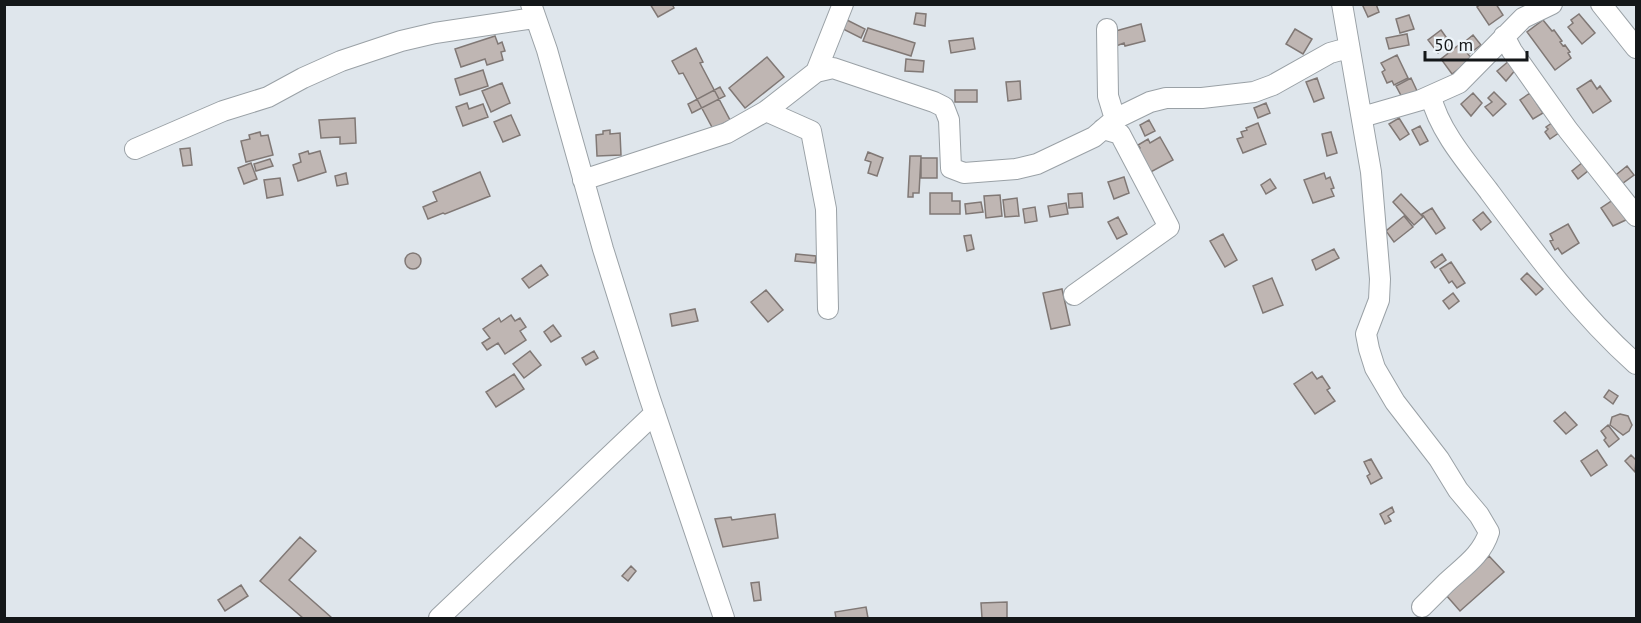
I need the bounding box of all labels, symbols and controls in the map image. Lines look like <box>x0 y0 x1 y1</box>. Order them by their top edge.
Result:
scale bar <box>1425 24 1527 62</box>
text: 50 m <box>1434 33 1473 56</box>

